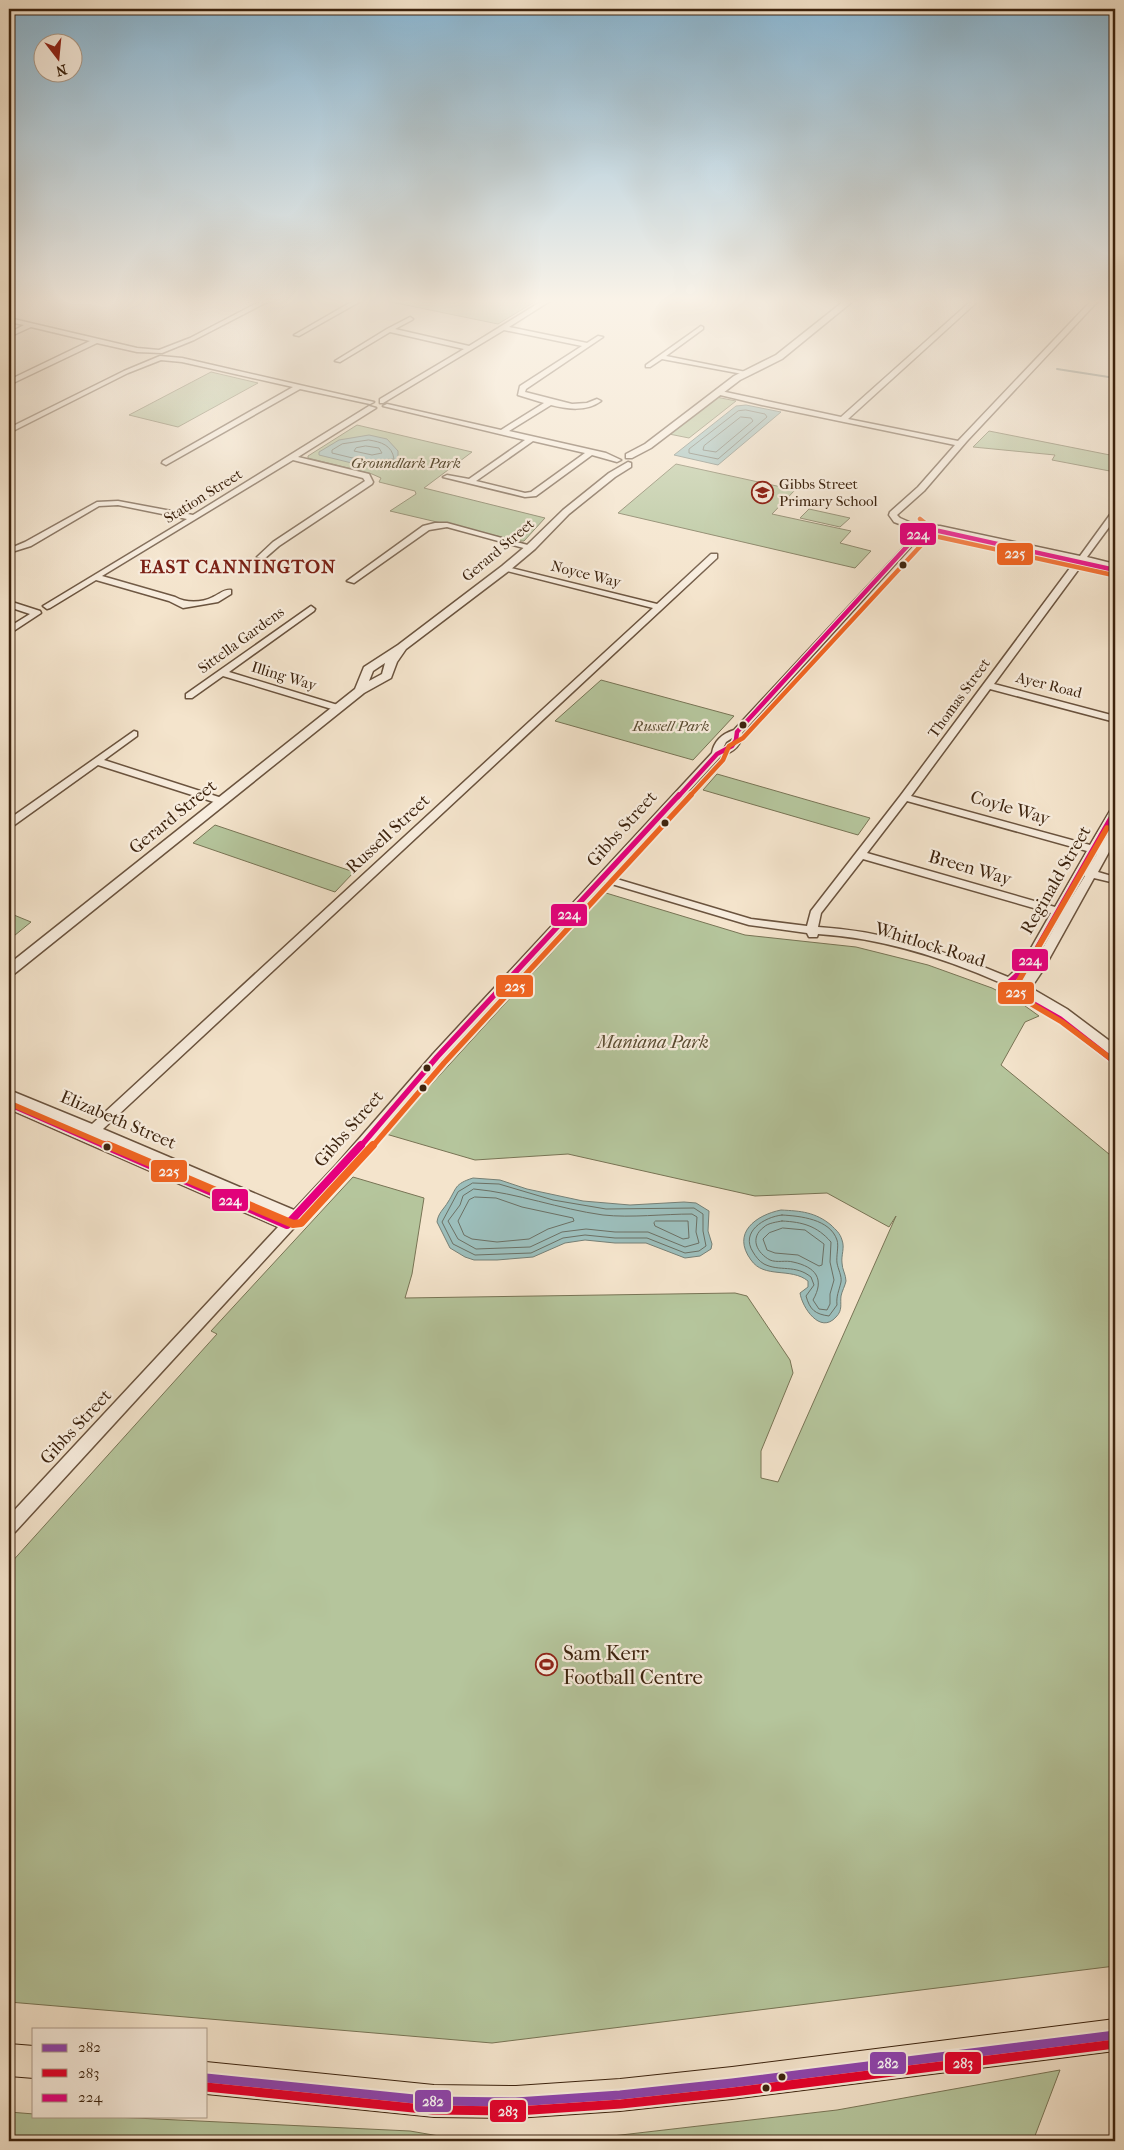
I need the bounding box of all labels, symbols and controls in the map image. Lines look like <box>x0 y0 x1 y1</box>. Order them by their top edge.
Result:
north arrow <box>32 32 82 82</box>
text: N <box>54 60 69 80</box>
park label: Groundlark Park <box>351 454 461 472</box>
street label: Station Street <box>161 465 246 527</box>
place label: Gibbs Street Primary School <box>779 475 878 510</box>
school or university icon: Gibbs Street Primary School <box>751 481 775 505</box>
street label: Gerard Street <box>458 514 538 585</box>
line badge: 224 <box>899 522 937 546</box>
text: 224 <box>907 526 930 543</box>
line badge: 225 <box>996 542 1034 566</box>
text: 225 <box>1005 545 1025 562</box>
district label: EAST CANNINGTON <box>140 556 336 578</box>
street label: Noyce Way <box>549 557 624 592</box>
unlabelled marker <box>898 560 908 570</box>
street label: Sittella Gardens <box>194 602 288 677</box>
street label: Thomas Street <box>924 654 994 741</box>
street label: Illing Way <box>249 658 320 695</box>
street label: Ayer Road <box>1013 668 1085 702</box>
park label: Russell Park <box>632 717 710 735</box>
unlabelled marker <box>738 720 748 730</box>
street label: Gerard Street <box>125 775 221 859</box>
street label: Gibbs Street <box>583 786 662 871</box>
street label: Coyle Way <box>968 787 1054 830</box>
street label: Russell Street <box>342 790 434 878</box>
unlabelled marker <box>660 818 670 828</box>
street label: Reginald Street <box>1017 822 1096 938</box>
street label: Breen Way <box>926 846 1015 890</box>
line badge: 224 <box>550 903 588 927</box>
text: 224 <box>558 906 581 923</box>
street label: Whitlock Road <box>871 918 988 972</box>
line badge: 224 <box>1011 948 1049 972</box>
text: 224 <box>1019 952 1042 969</box>
line badge: 225 <box>495 974 534 998</box>
text: 225 <box>505 978 525 995</box>
line badge: 225 <box>997 981 1035 1005</box>
text: 225 <box>1006 984 1026 1001</box>
park label: Maniana Park <box>595 1032 709 1053</box>
unlabelled marker <box>422 1063 432 1073</box>
unlabelled marker <box>418 1083 428 1093</box>
street label: Elizabeth Street <box>57 1086 180 1154</box>
street label: Gibbs Street <box>310 1086 388 1172</box>
unlabelled marker <box>102 1142 112 1152</box>
line badge: 225 <box>150 1159 188 1183</box>
text: 225 <box>159 1163 179 1180</box>
line badge: 224 <box>211 1188 249 1212</box>
text: 224 <box>219 1192 242 1209</box>
street label: Gibbs Street <box>36 1385 116 1469</box>
place label: Sam Kerr Football Centre <box>563 1641 703 1689</box>
sports icon: Sam Kerr Football Centre <box>535 1653 559 1677</box>
legend <box>32 2028 208 2118</box>
text: 282 <box>78 2038 101 2056</box>
line badge: 282 <box>869 2051 907 2075</box>
line badge: 283 <box>944 2051 982 2075</box>
text: 282 <box>877 2055 899 2072</box>
text: 283 <box>953 2055 973 2072</box>
text: 283 <box>78 2064 99 2082</box>
unlabelled marker <box>777 2072 787 2082</box>
unlabelled marker <box>761 2083 771 2093</box>
text: 224 <box>78 2088 103 2106</box>
line badge: 282 <box>414 2089 452 2113</box>
text: 282 <box>422 2093 444 2110</box>
line badge: 283 <box>489 2099 527 2123</box>
text: 283 <box>498 2103 518 2120</box>

